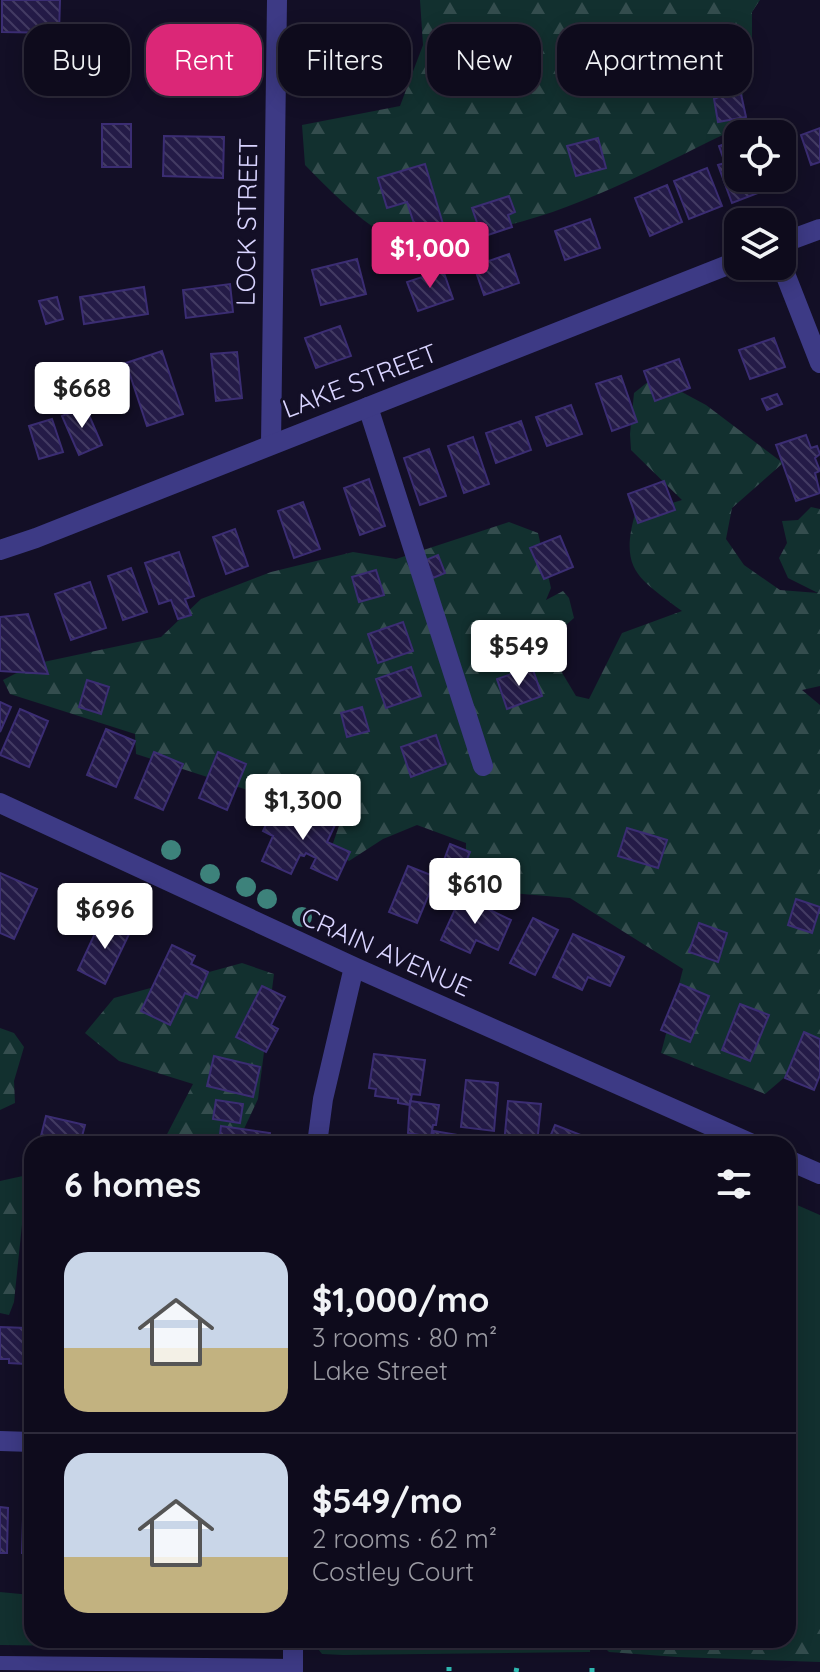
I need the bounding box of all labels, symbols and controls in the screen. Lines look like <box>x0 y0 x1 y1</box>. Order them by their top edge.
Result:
chip: Buy <box>24 24 130 96</box>
chip: Rent <box>146 24 262 96</box>
chip: Filters <box>278 24 411 96</box>
chip: New <box>427 24 541 96</box>
chip: Apartment <box>557 24 752 96</box>
map controls <box>724 120 796 280</box>
button: locate <box>724 120 796 192</box>
street label: LOCK STREET <box>229 138 264 306</box>
button: layers <box>724 208 796 280</box>
pin: $1,000 <box>365 222 495 290</box>
text: $1,000 <box>390 231 470 264</box>
street label: LAKE STREET <box>278 336 442 425</box>
pin: $668 <box>35 362 129 430</box>
text: $668 <box>53 371 111 404</box>
pin: $549 <box>472 620 566 688</box>
text: $549 <box>489 629 549 662</box>
pin: $1,300 <box>238 774 368 842</box>
text: $1,300 <box>264 783 342 816</box>
pin: $610 <box>428 858 522 926</box>
text: $610 <box>447 867 503 900</box>
pin: $696 <box>58 883 152 951</box>
text: $696 <box>75 892 135 925</box>
street label: CRAIN AVENUE <box>296 899 476 1004</box>
icon: filters <box>712 1162 756 1206</box>
text: 6 homes <box>64 1163 201 1206</box>
text: $1,000/mo <box>312 1278 489 1321</box>
icon: home <box>128 1284 224 1380</box>
text: 3 rooms · 80 m² <box>312 1321 497 1354</box>
text: Lake Street <box>312 1354 448 1387</box>
text: $549/mo <box>312 1479 462 1522</box>
icon: home <box>128 1485 224 1581</box>
text: 2 rooms · 62 m² <box>312 1522 497 1555</box>
text: Costley Court <box>312 1555 474 1588</box>

